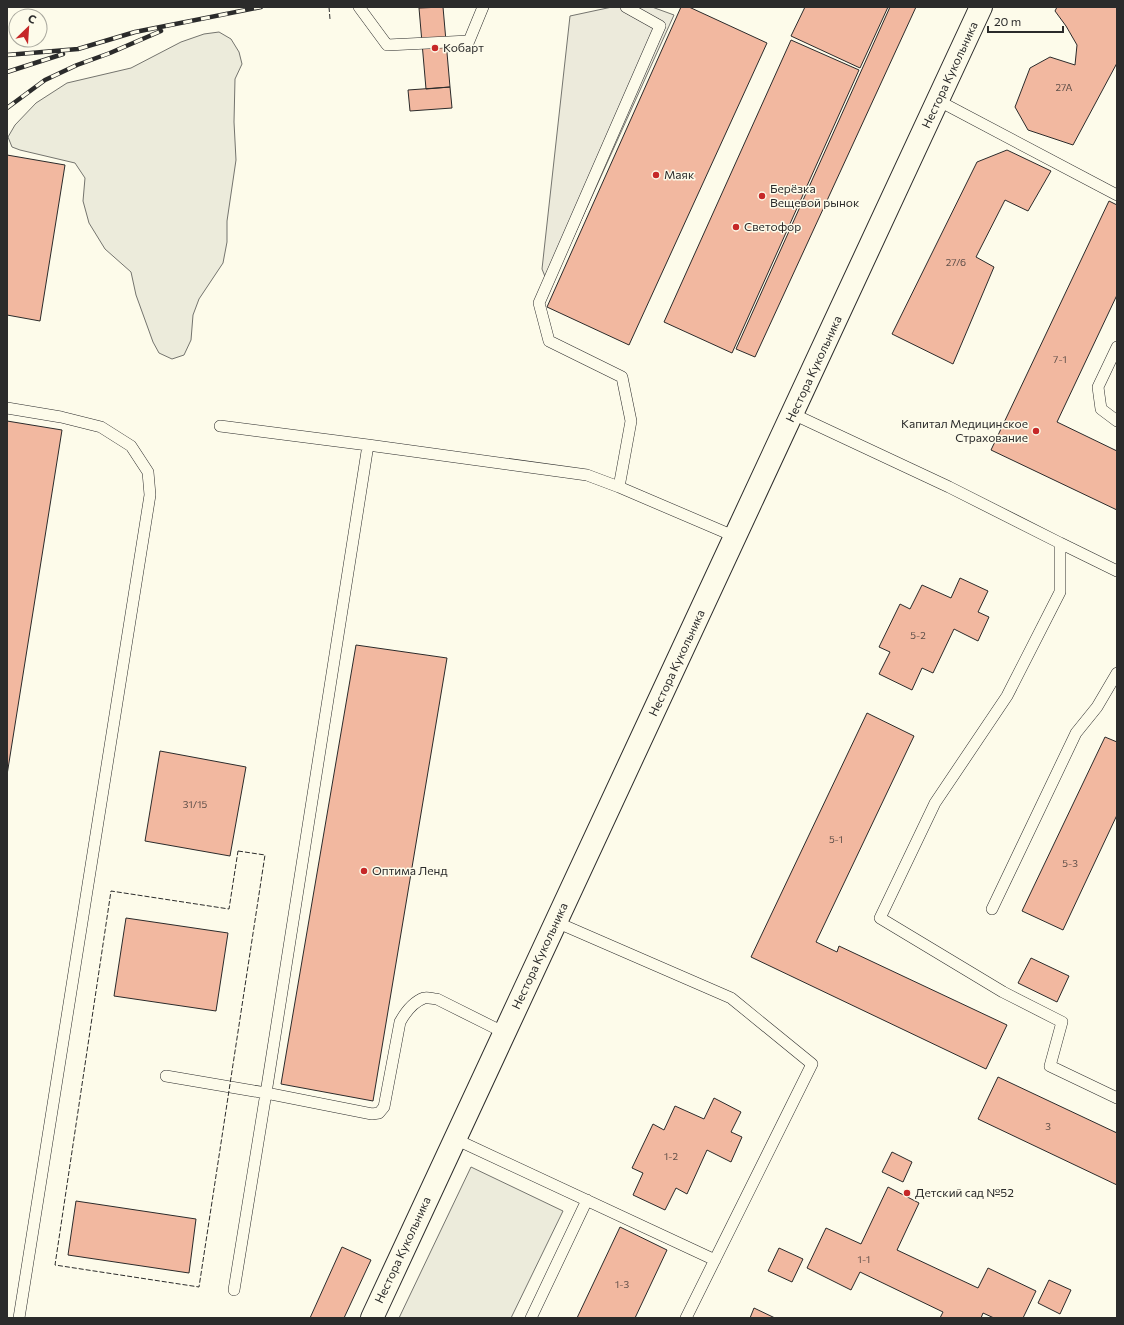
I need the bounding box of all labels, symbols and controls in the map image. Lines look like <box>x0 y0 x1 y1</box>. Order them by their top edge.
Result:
north arrow <box>8 8 48 48</box>
scale bar <box>988 8 1063 34</box>
text: С <box>26 11 39 26</box>
text: 20 m <box>994 14 1021 28</box>
street label: Нестора Кукольника <box>918 19 980 130</box>
place label: Кобарт <box>443 40 484 54</box>
marker: Кобарт <box>430 43 440 53</box>
house number: 27А <box>1056 81 1073 93</box>
place label: Маяк <box>664 167 695 181</box>
marker: Маяк <box>651 170 661 180</box>
place label: Берёзка Вещевой рынок <box>770 181 860 209</box>
marker: Берёзка Вещевой рынок <box>757 191 767 201</box>
place label: Светофор <box>744 219 801 233</box>
marker: Светофор <box>731 222 741 232</box>
house number: 27/6 <box>946 256 966 268</box>
street label: Нестора Кукольника <box>782 313 844 424</box>
house number: 7-1 <box>1053 353 1067 365</box>
place label: Капитал Медицинское Страхование <box>901 416 1028 444</box>
marker: Капитал Медицинское Страхование <box>1031 426 1041 436</box>
street label: Нестора Кукольника <box>645 607 707 718</box>
house number: 5-2 <box>910 629 926 641</box>
house number: 31/15 <box>183 798 207 810</box>
house number: 5-1 <box>829 833 843 845</box>
house number: 5-3 <box>1062 857 1078 869</box>
place label: Оптима Ленд <box>372 863 447 877</box>
marker: Оптима Ленд <box>359 866 369 876</box>
street label: Нестора Кукольника <box>508 900 570 1011</box>
house number: 3 <box>1045 1120 1051 1132</box>
house number: 1-2 <box>664 1150 678 1162</box>
place label: Детский сад №52 <box>915 1185 1014 1199</box>
marker: Детский сад №52 <box>902 1188 912 1198</box>
street label: Нестора Кукольника <box>371 1194 433 1305</box>
house number: 1-1 <box>858 1253 870 1265</box>
house number: 1-3 <box>615 1278 629 1290</box>

